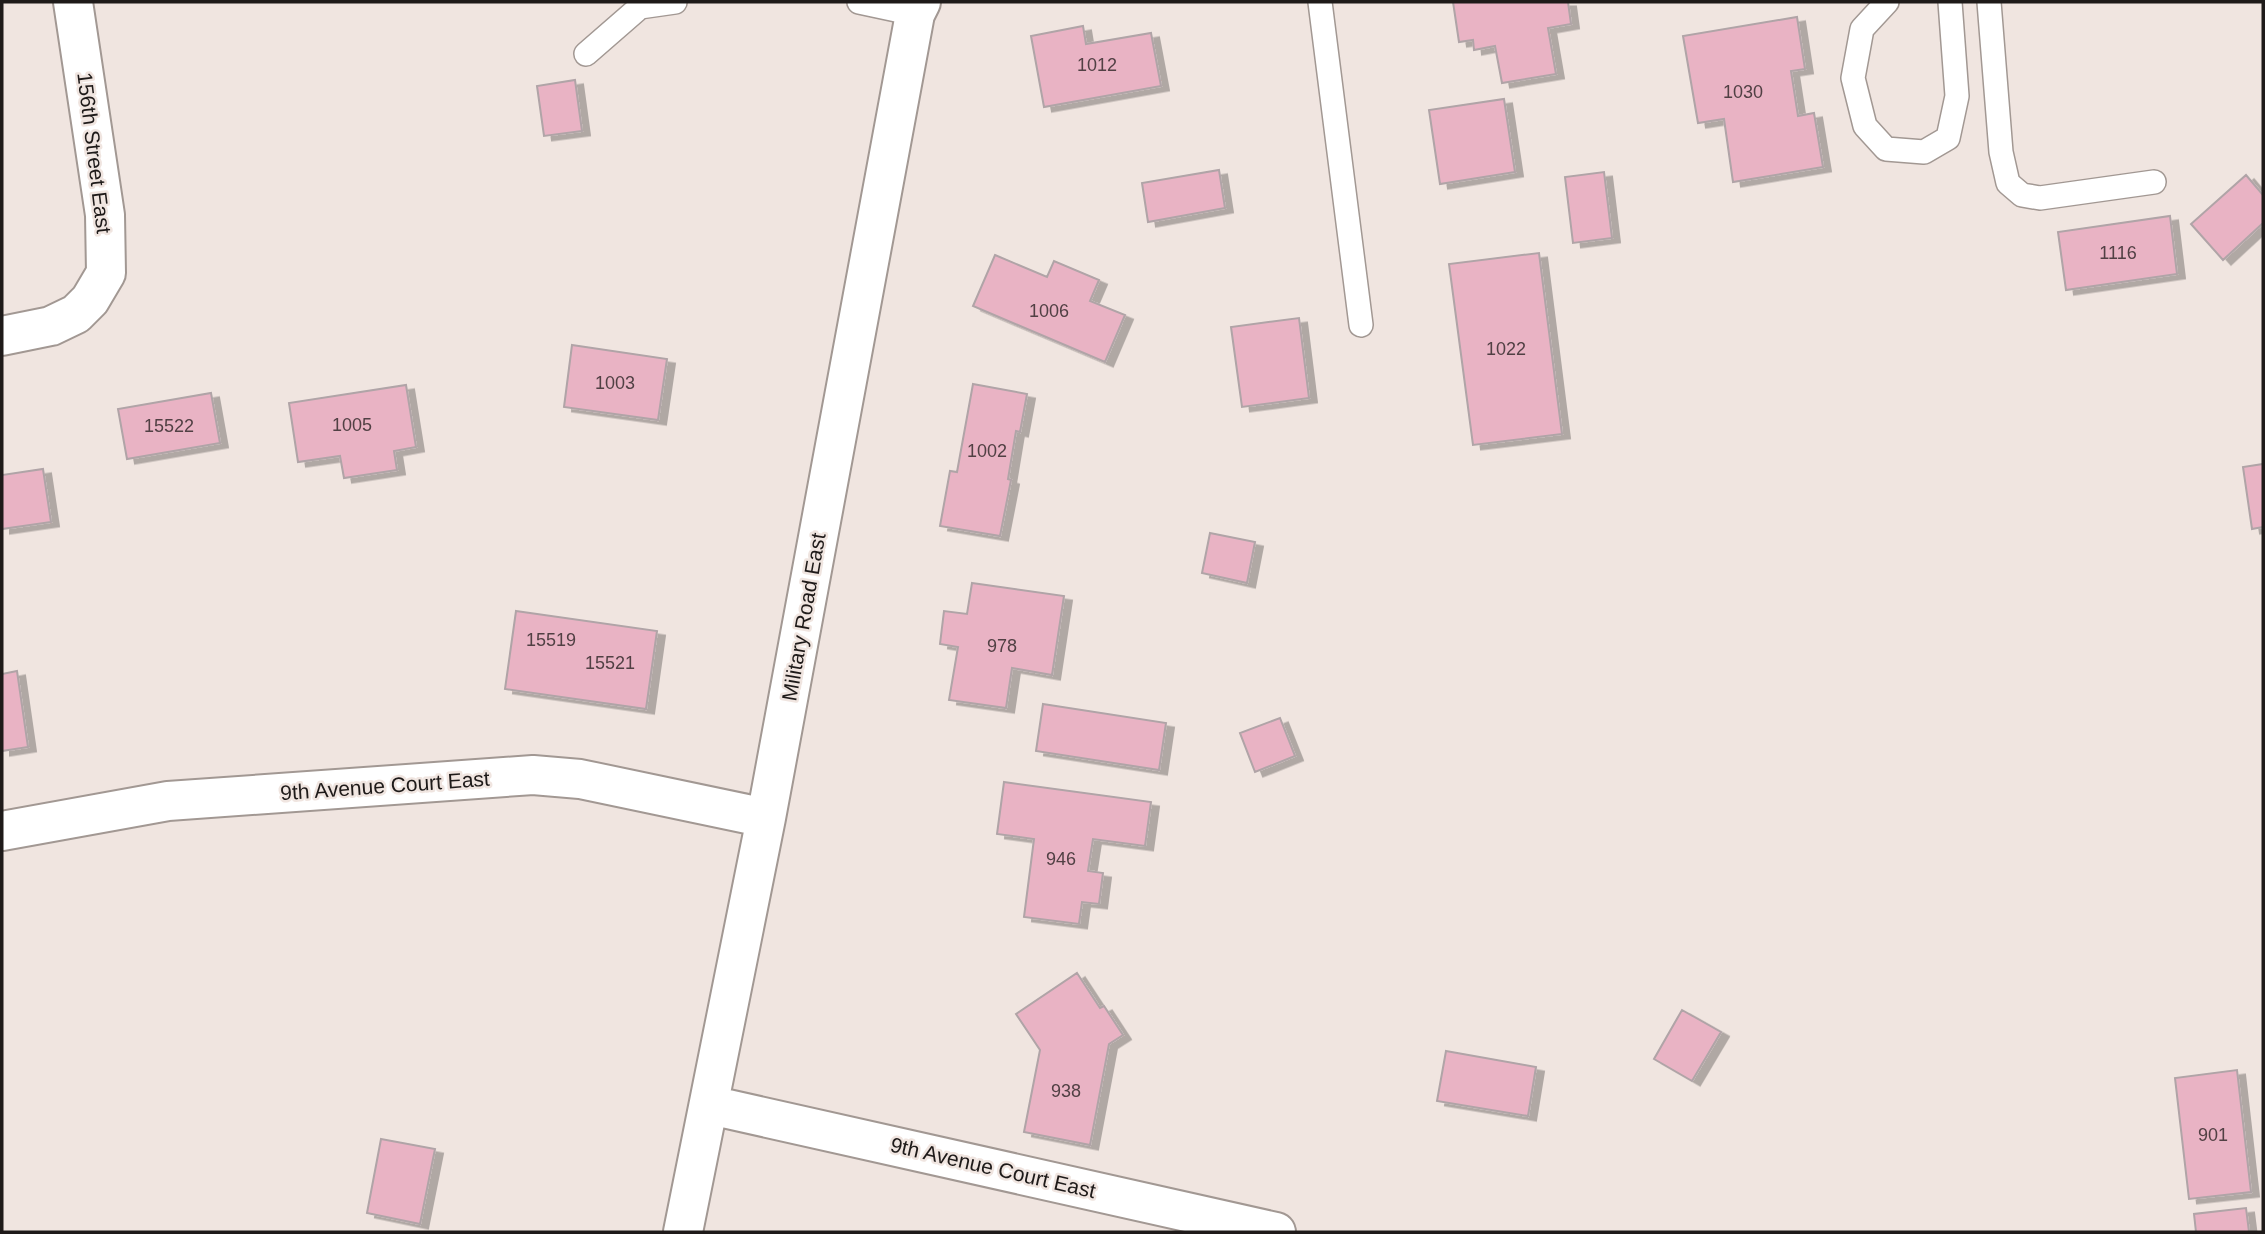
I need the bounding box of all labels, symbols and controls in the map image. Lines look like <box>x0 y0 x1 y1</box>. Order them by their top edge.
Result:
house number: 1012 <box>1077 55 1117 75</box>
street label: 156th Street East <box>73 71 116 235</box>
house number: 1030 <box>1723 82 1763 102</box>
house number: 1116 <box>2099 243 2137 263</box>
house number: 1006 <box>1029 301 1069 321</box>
house number: 1022 <box>1486 339 1526 359</box>
house number: 1003 <box>595 373 635 393</box>
house number: 1005 <box>332 415 372 435</box>
house number: 15522 <box>144 416 194 436</box>
house number: 1002 <box>967 441 1007 461</box>
street label: Military Road East <box>777 531 830 703</box>
house number: 15519 <box>526 630 576 650</box>
house number: 978 <box>987 636 1017 656</box>
house number: 15521 <box>585 653 635 673</box>
street label: 9th Avenue Court East <box>280 767 491 804</box>
house number: 946 <box>1046 849 1076 869</box>
house number: 938 <box>1051 1081 1081 1101</box>
house number: 901 <box>2198 1125 2228 1145</box>
street label: 9th Avenue Court East <box>888 1133 1098 1202</box>

